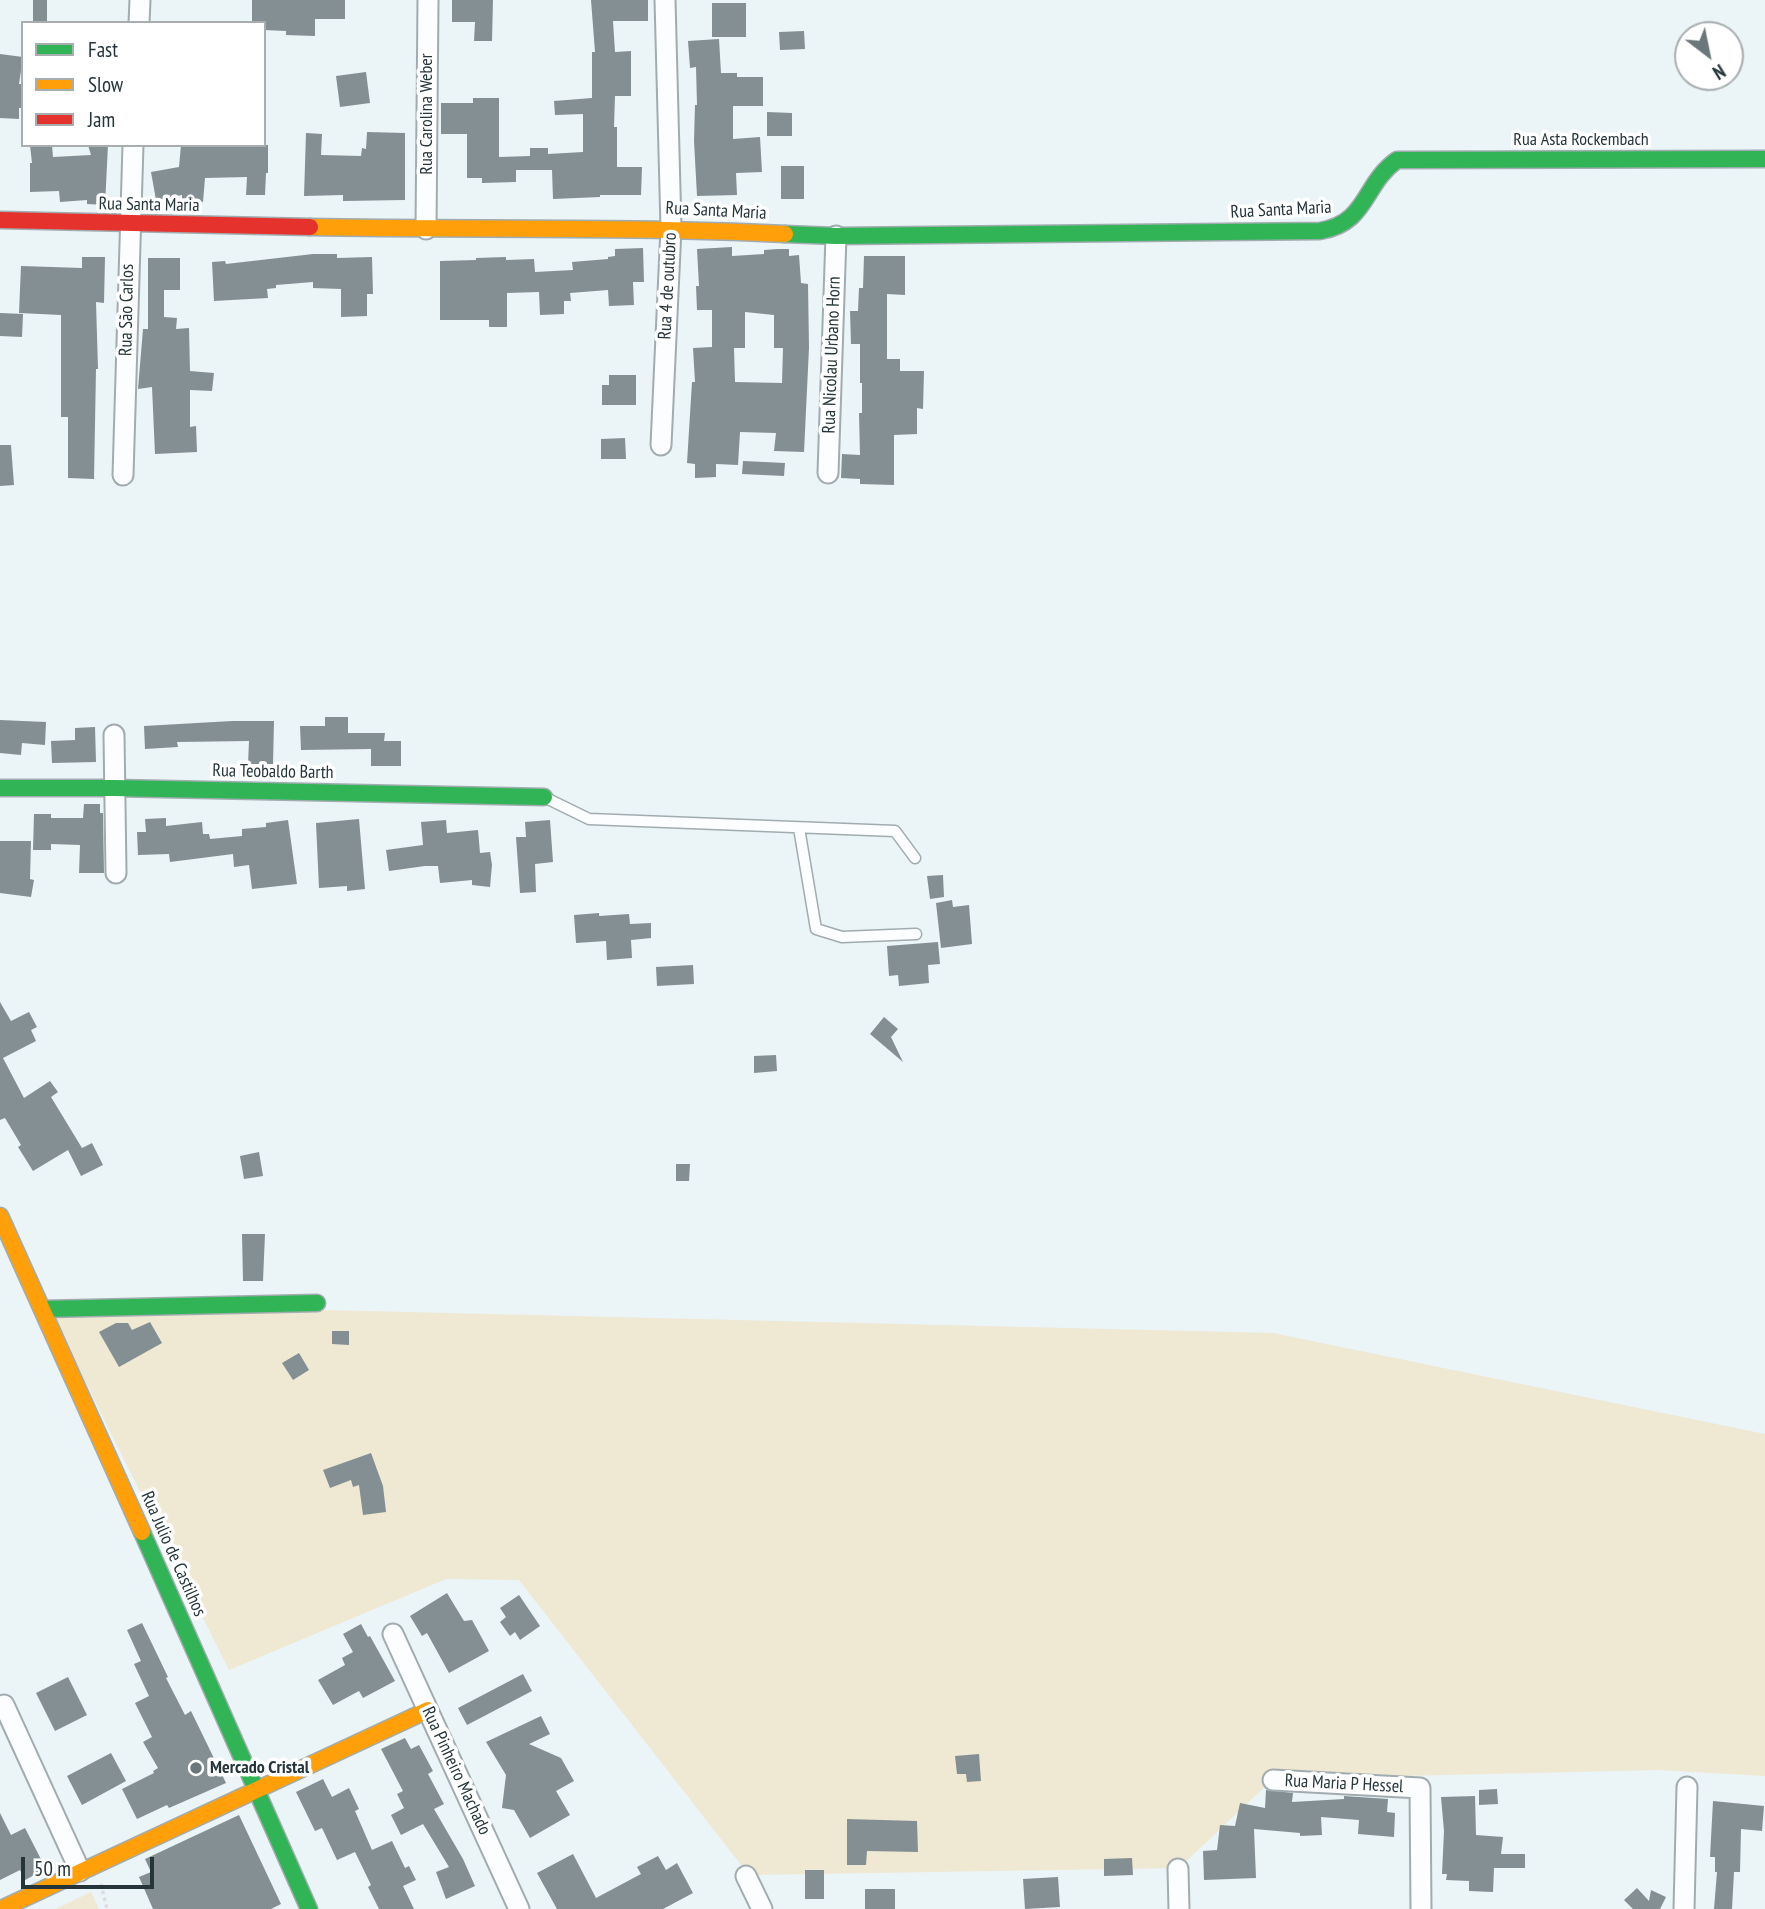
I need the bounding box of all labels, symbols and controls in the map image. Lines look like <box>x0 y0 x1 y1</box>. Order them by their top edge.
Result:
legend <box>21 21 266 147</box>
north arrow <box>1674 21 1744 91</box>
text: Fast <box>88 36 118 63</box>
street label: Rua Carolina Weber <box>416 53 438 175</box>
text: N <box>1708 59 1730 85</box>
text: Slow <box>88 71 123 98</box>
text: Jam <box>88 106 115 133</box>
street label: Rua Asta Rockembach <box>1513 129 1649 151</box>
street label: Rua Santa Maria <box>98 193 200 217</box>
street label: Rua Santa Maria <box>1230 197 1332 223</box>
street label: Rua Santa Maria <box>665 198 767 224</box>
street label: Rua 4 de outubro <box>654 232 682 340</box>
street label: Rua São Carlos <box>115 264 139 356</box>
street label: Rua Nicolau Urbano Horn <box>818 276 846 434</box>
street label: Rua Teobaldo Barth <box>212 760 334 784</box>
street label: Rua Julio de Castilhos <box>136 1488 210 1620</box>
street label: Rua Pinheiro Machado <box>417 1703 495 1839</box>
place label: Mercado Cristal <box>210 1757 309 1779</box>
marker: Mercado Cristal <box>188 1760 204 1776</box>
street label: Rua Maria P Hessel <box>1284 1770 1404 1798</box>
scale bar <box>24 1842 158 1886</box>
text: 50 m <box>34 1855 71 1882</box>

